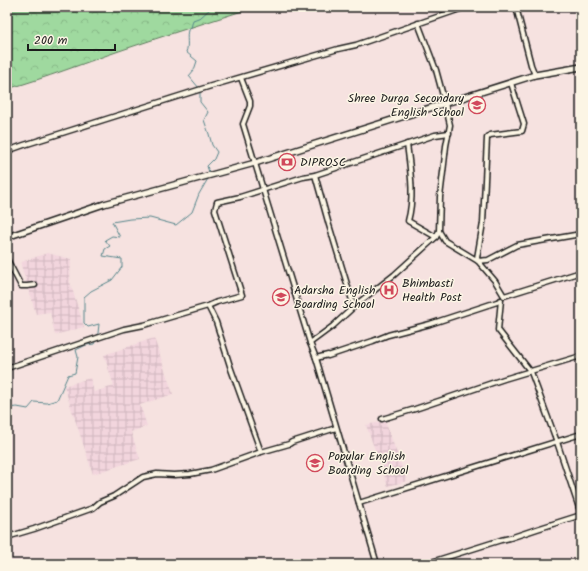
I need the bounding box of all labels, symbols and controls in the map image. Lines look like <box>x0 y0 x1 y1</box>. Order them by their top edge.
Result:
scale bar <box>28 26 115 52</box>
text: 200 m <box>34 31 68 50</box>
place label: Shree Durga Secondary English School <box>348 89 464 122</box>
school or university icon: Shree Durga Secondary English School <box>467 95 487 115</box>
bank icon: DIPROSC <box>277 152 297 172</box>
place label: DIPROSC <box>300 153 346 172</box>
place label: Bhimbasti Health Post <box>402 274 462 307</box>
hospital icon: Bhimbasti Health Post <box>379 280 399 300</box>
place label: Adarsha English Boarding School <box>294 281 375 314</box>
school or university icon: Adarsha English Boarding School <box>271 287 291 307</box>
place label: Popular English Boarding School <box>328 447 408 480</box>
school or university icon: Popular English Boarding School <box>305 453 325 473</box>

